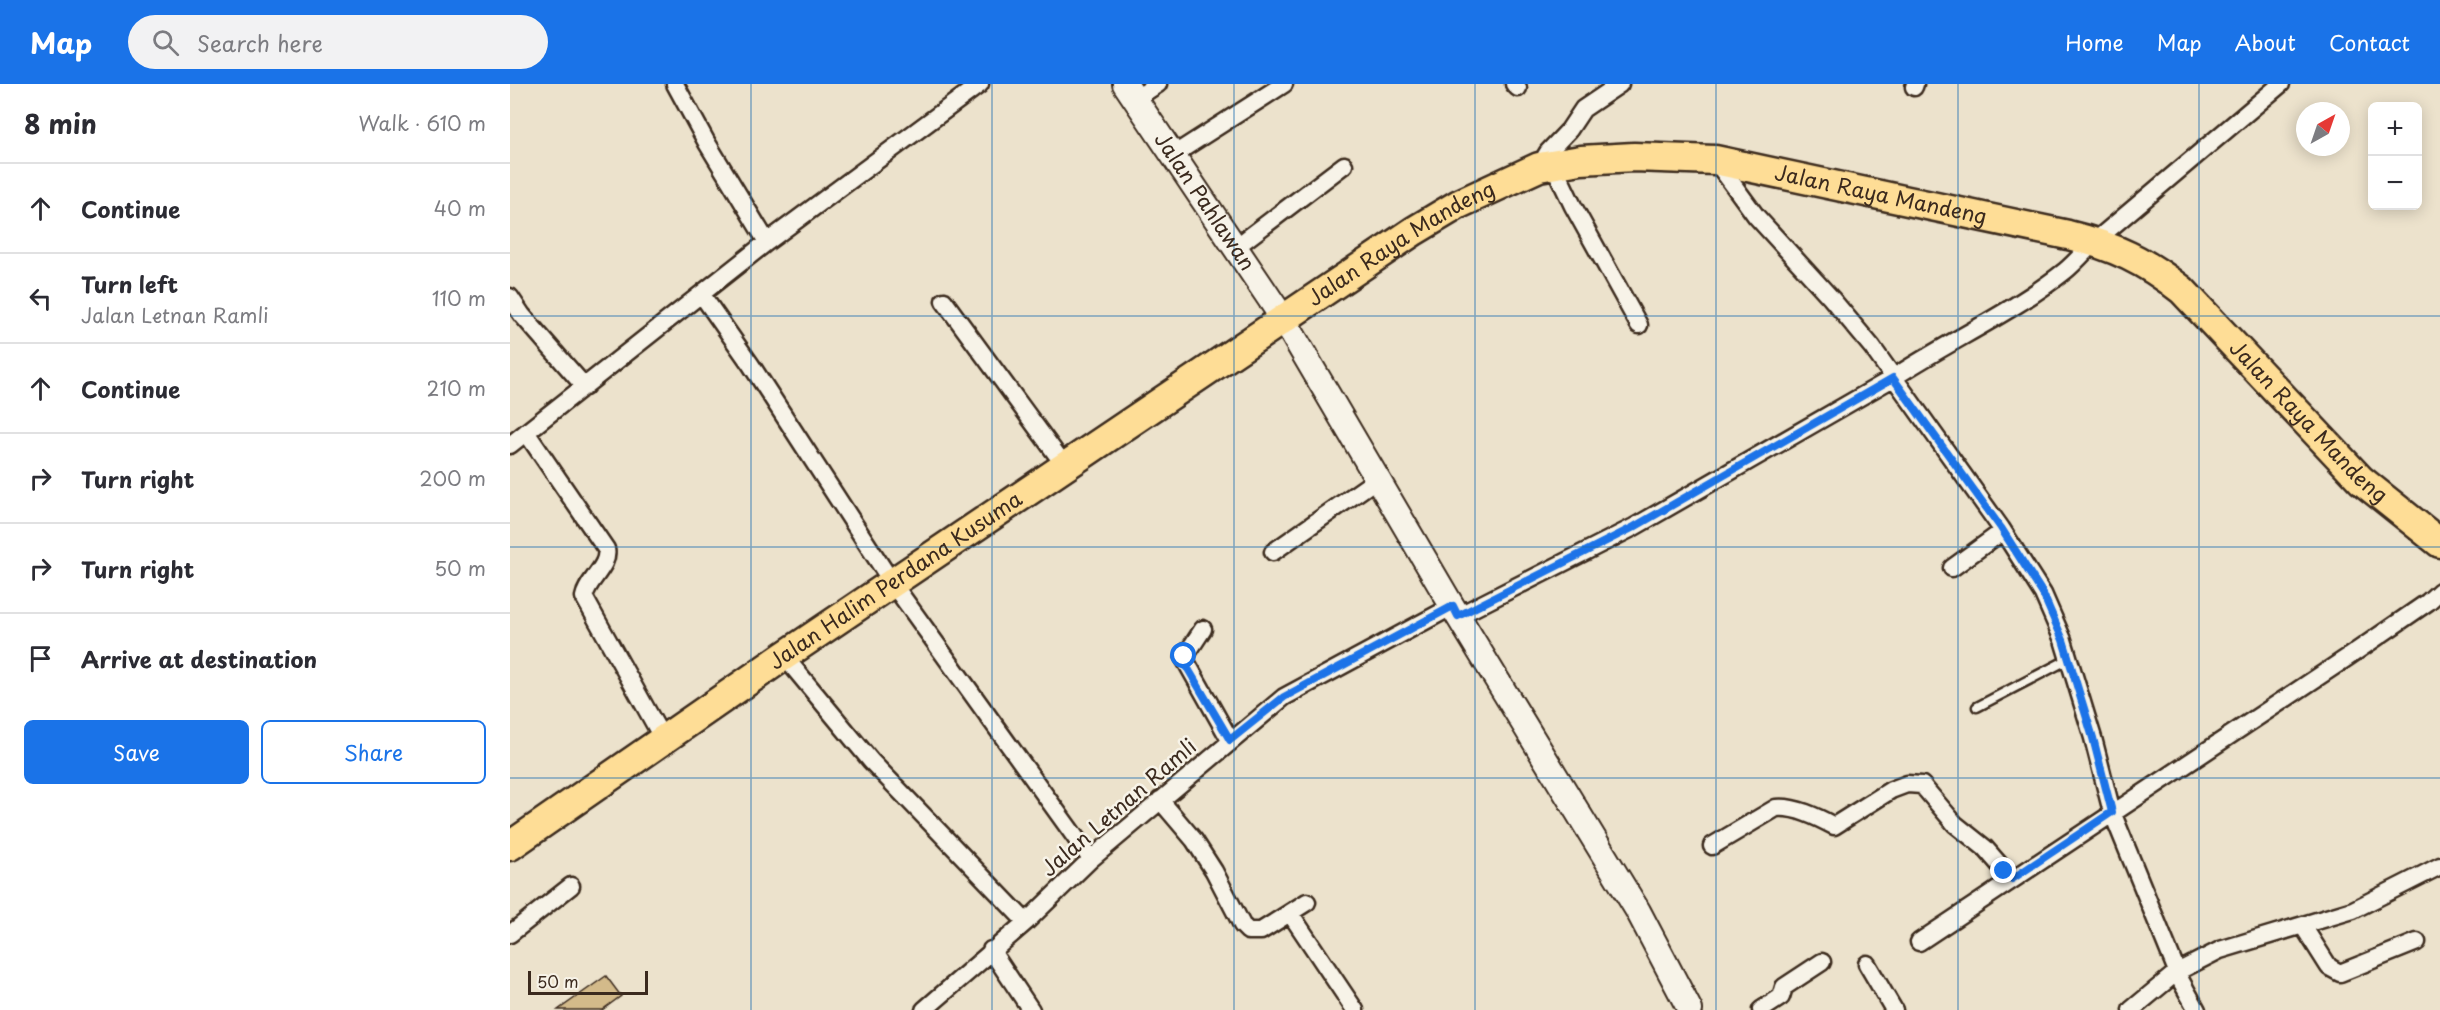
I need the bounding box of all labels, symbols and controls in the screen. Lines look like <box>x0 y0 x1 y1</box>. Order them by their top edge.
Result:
search box <box>128 15 548 69</box>
text: Map <box>30 21 92 64</box>
icon: search <box>149 26 182 59</box>
text: Search here <box>197 26 323 59</box>
text: Home <box>2065 26 2124 58</box>
text: Map <box>2157 26 2202 58</box>
text: About <box>2235 26 2296 58</box>
text: Contact <box>2329 26 2410 58</box>
north arrow <box>2296 102 2350 156</box>
map controls <box>2368 102 2422 210</box>
button: + <box>2368 102 2422 156</box>
text: 8 min <box>24 104 97 143</box>
text: Walk · 610 m <box>359 108 486 138</box>
street label: Jalan Pahlawan <box>1148 125 1264 276</box>
street label: Jalan Raya Mandeng <box>1772 155 1990 231</box>
button: − <box>2368 156 2422 210</box>
street label: Jalan Raya Mandeng <box>1300 172 1500 313</box>
icon: ahead <box>24 192 57 225</box>
text: Continue <box>81 192 180 225</box>
text: 40 m <box>434 193 486 223</box>
text: Turn left <box>81 267 178 300</box>
icon: left <box>24 282 57 315</box>
text: 110 m <box>432 283 486 313</box>
text: Jalan Letnan Ramli <box>81 300 269 330</box>
street label: Jalan Raya Mandeng <box>2223 332 2395 509</box>
icon: ahead <box>24 372 57 405</box>
text: Continue <box>81 372 180 405</box>
text: 210 m <box>427 373 486 403</box>
icon: right <box>24 462 57 495</box>
text: Turn right <box>81 462 194 495</box>
text: 200 m <box>419 463 486 493</box>
street label: Jalan Halim Perdana Kusuma <box>761 482 1028 676</box>
icon: right <box>24 552 57 585</box>
text: Turn right <box>81 552 194 585</box>
text: 50 m <box>434 553 486 583</box>
icon: arrive <box>24 642 57 675</box>
text: Arrive at destination <box>81 642 317 675</box>
route start <box>1170 642 1196 668</box>
button: Save <box>24 720 249 784</box>
button: Share <box>261 720 486 784</box>
street label: Jalan Letnan Ramli <box>1033 730 1202 883</box>
route end <box>1990 857 2016 883</box>
scale bar <box>528 968 648 996</box>
text: 50 m <box>537 969 578 993</box>

